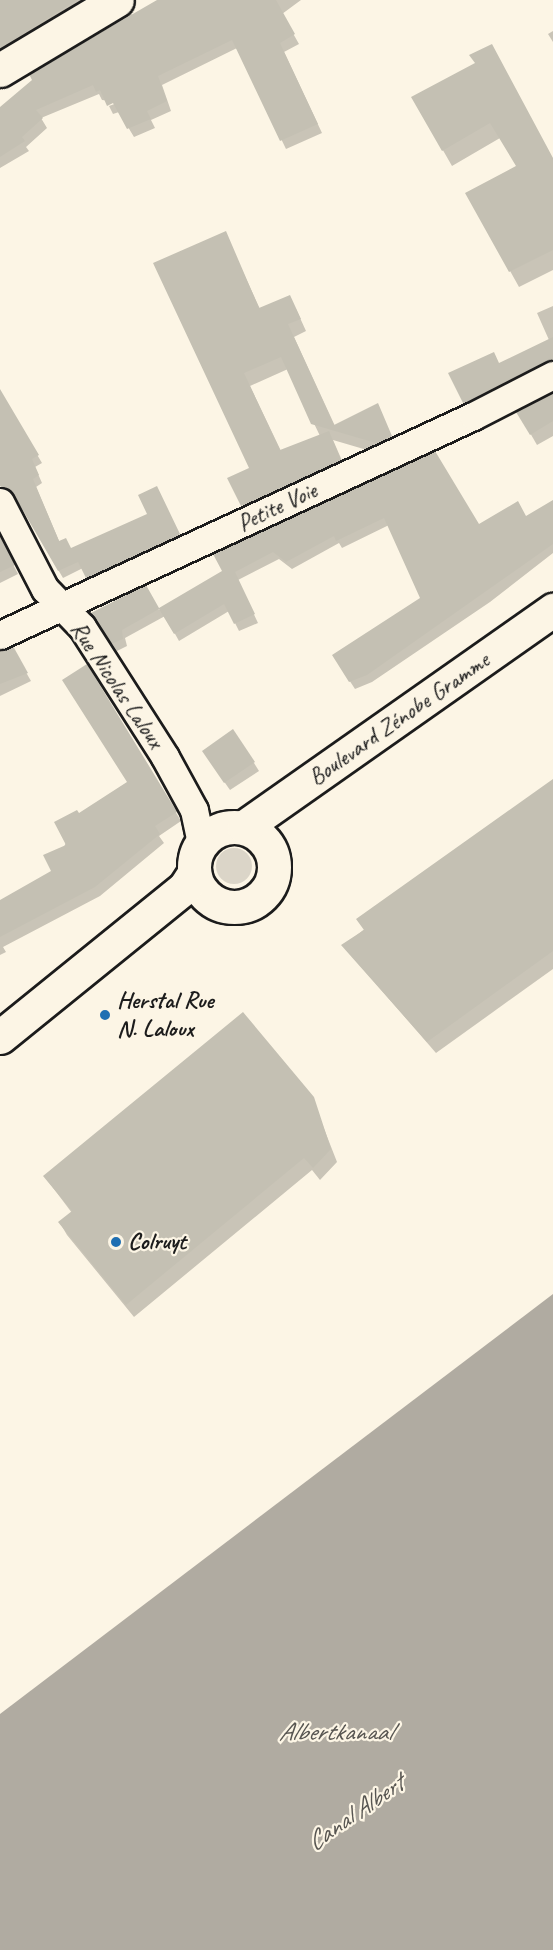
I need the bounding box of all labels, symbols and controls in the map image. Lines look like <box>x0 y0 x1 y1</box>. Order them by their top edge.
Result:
street label: Petite Voie <box>233 476 321 538</box>
street label: Rue Nicolas Laloux <box>63 615 171 755</box>
street label: Boulevard Zénobe Gramme <box>303 646 495 792</box>
place label: Herstal Rue N. Laloux <box>117 987 213 1043</box>
marker: Herstal Rue N. Laloux <box>98 1008 112 1022</box>
place label: Colruyt <box>128 1228 186 1256</box>
marker: Colruyt <box>109 1235 123 1249</box>
water label: Albertkanaal <box>278 1716 392 1748</box>
water label: Canal Albert <box>300 1768 410 1858</box>

